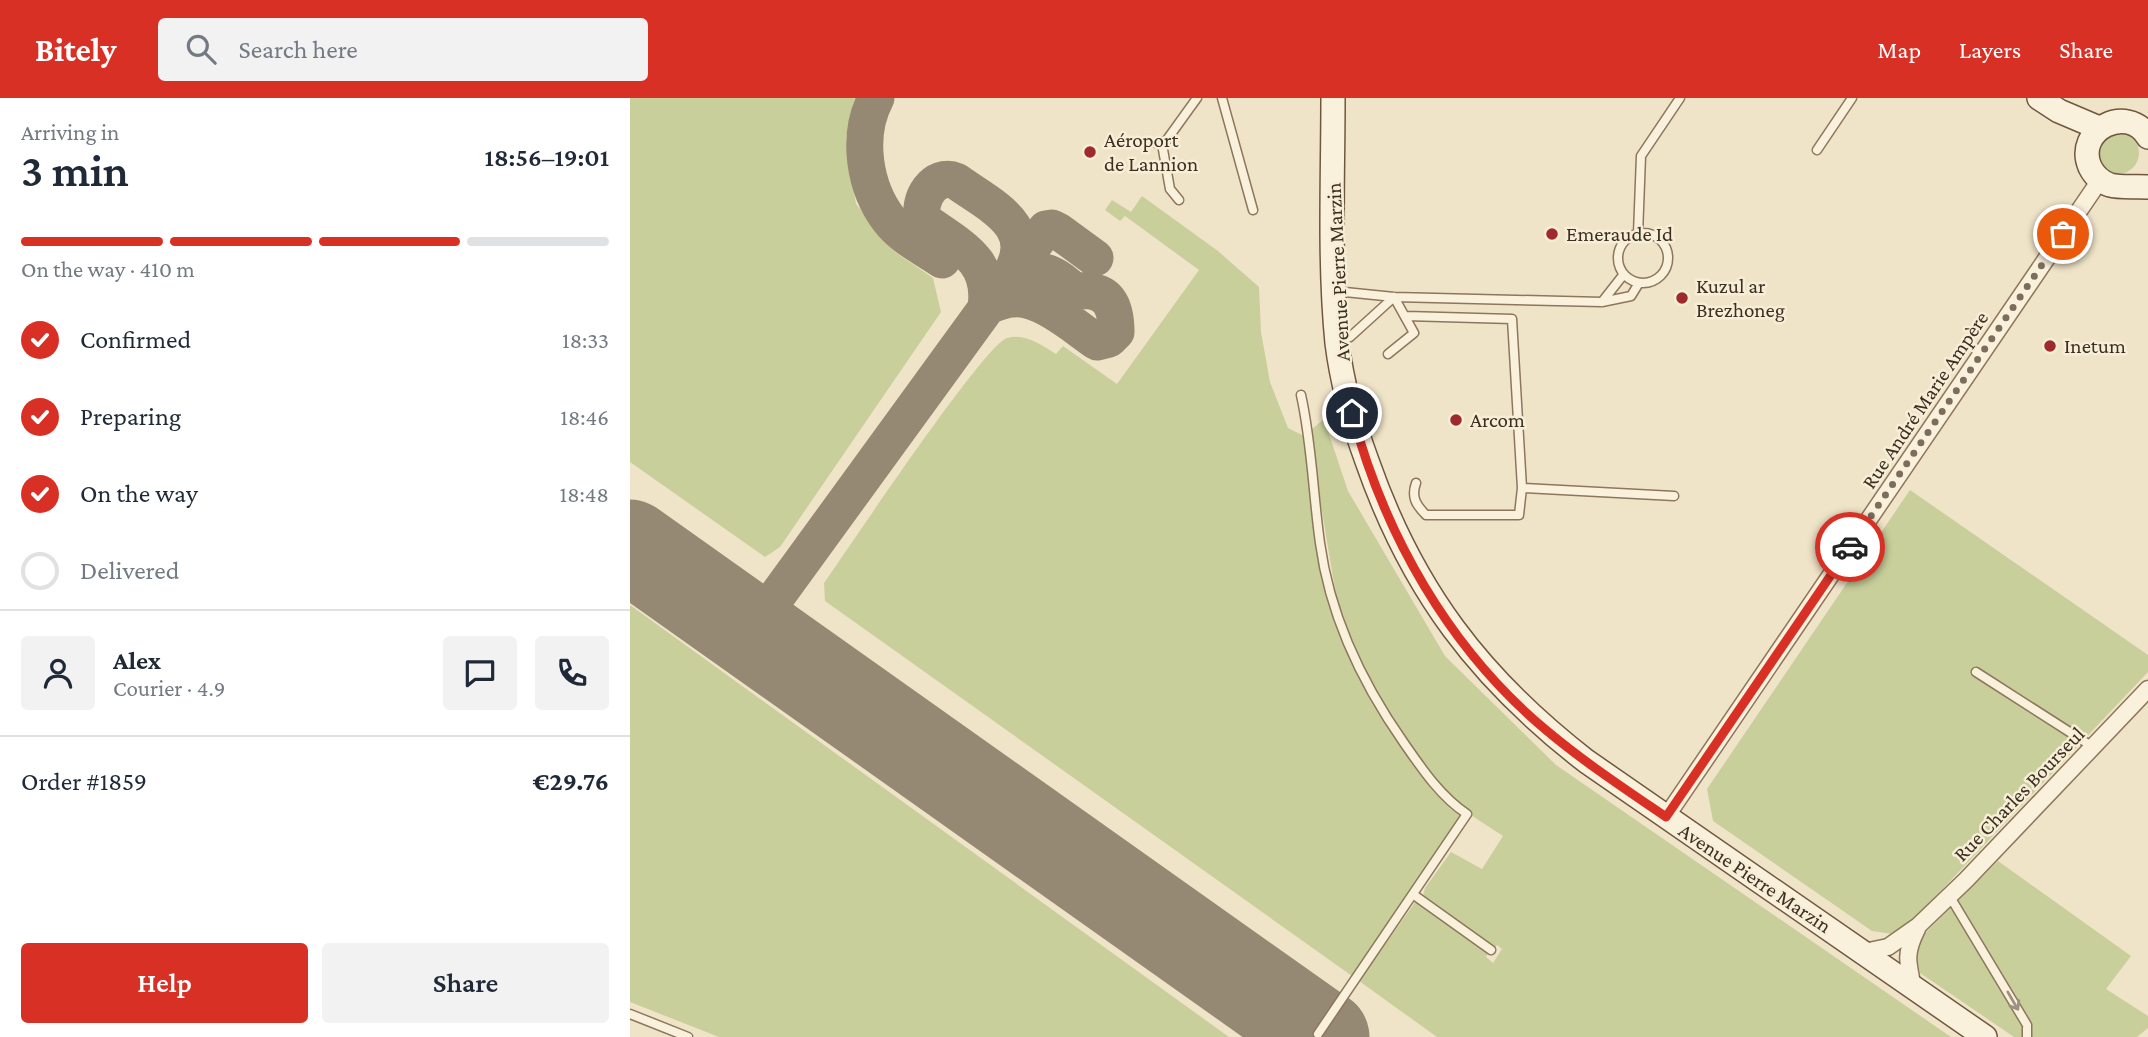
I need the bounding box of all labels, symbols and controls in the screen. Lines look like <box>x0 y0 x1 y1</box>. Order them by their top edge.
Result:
search box <box>158 18 648 81</box>
icon: search <box>182 30 220 68</box>
text: Bitely <box>35 31 116 68</box>
text: Search here <box>238 35 358 64</box>
text: Map <box>1877 36 1921 63</box>
text: Layers <box>1959 36 2021 63</box>
text: Share <box>2059 36 2113 63</box>
text: Arriving in <box>21 119 119 145</box>
place label: Aéroport de Lannion <box>1104 128 1198 176</box>
text: 18:56–19:01 <box>485 143 609 172</box>
marker: Aéroport de Lannion <box>1082 144 1098 160</box>
text: 3 min <box>21 145 129 196</box>
street label: Avenue Pierre Marzin <box>1321 182 1355 362</box>
pin <box>2033 204 2093 264</box>
icon: bag <box>2044 215 2082 253</box>
place label: Emeraude Id <box>1566 222 1673 246</box>
marker: Emeraude Id <box>1544 226 1560 242</box>
text: On the way · 410 m <box>21 256 195 282</box>
place label: Kuzul ar Brezhoneg <box>1696 274 1785 322</box>
marker: Kuzul ar Brezhoneg <box>1674 290 1690 306</box>
street label: Rue André Marie Ampère <box>1857 307 1993 493</box>
icon: check <box>21 321 59 359</box>
text: Confirmed <box>80 325 191 354</box>
text: 18:33 <box>562 327 609 353</box>
place label: Inetum <box>2064 334 2126 358</box>
marker: Inetum <box>2042 338 2058 354</box>
pin <box>1322 383 1382 443</box>
icon: home <box>1333 394 1371 432</box>
icon: check <box>21 398 59 436</box>
text: Preparing <box>80 402 181 431</box>
text: 18:46 <box>560 404 609 430</box>
place label: Arcom <box>1470 408 1525 432</box>
marker: Arcom <box>1448 412 1464 428</box>
icon: check <box>21 475 59 513</box>
text: On the way <box>80 479 198 508</box>
text: 18:48 <box>560 481 609 507</box>
courier <box>1815 512 1885 582</box>
icon: car <box>1831 528 1869 566</box>
text: Delivered <box>80 556 179 585</box>
button: person <box>21 636 95 710</box>
button: chat <box>443 636 517 710</box>
button: phone <box>535 636 609 710</box>
text: Alex <box>113 646 161 675</box>
text: Courier · 4.9 <box>113 675 225 701</box>
street label: Rue Charles Bourseul <box>1949 722 2089 866</box>
text: Order #1859 <box>21 767 147 796</box>
text: €29.76 <box>532 767 609 796</box>
street label: Avenue Pierre Marzin <box>1674 818 1836 938</box>
button: Help <box>21 943 308 1023</box>
button: Share <box>322 943 609 1023</box>
one-way arrow <box>2006 990 2020 1010</box>

